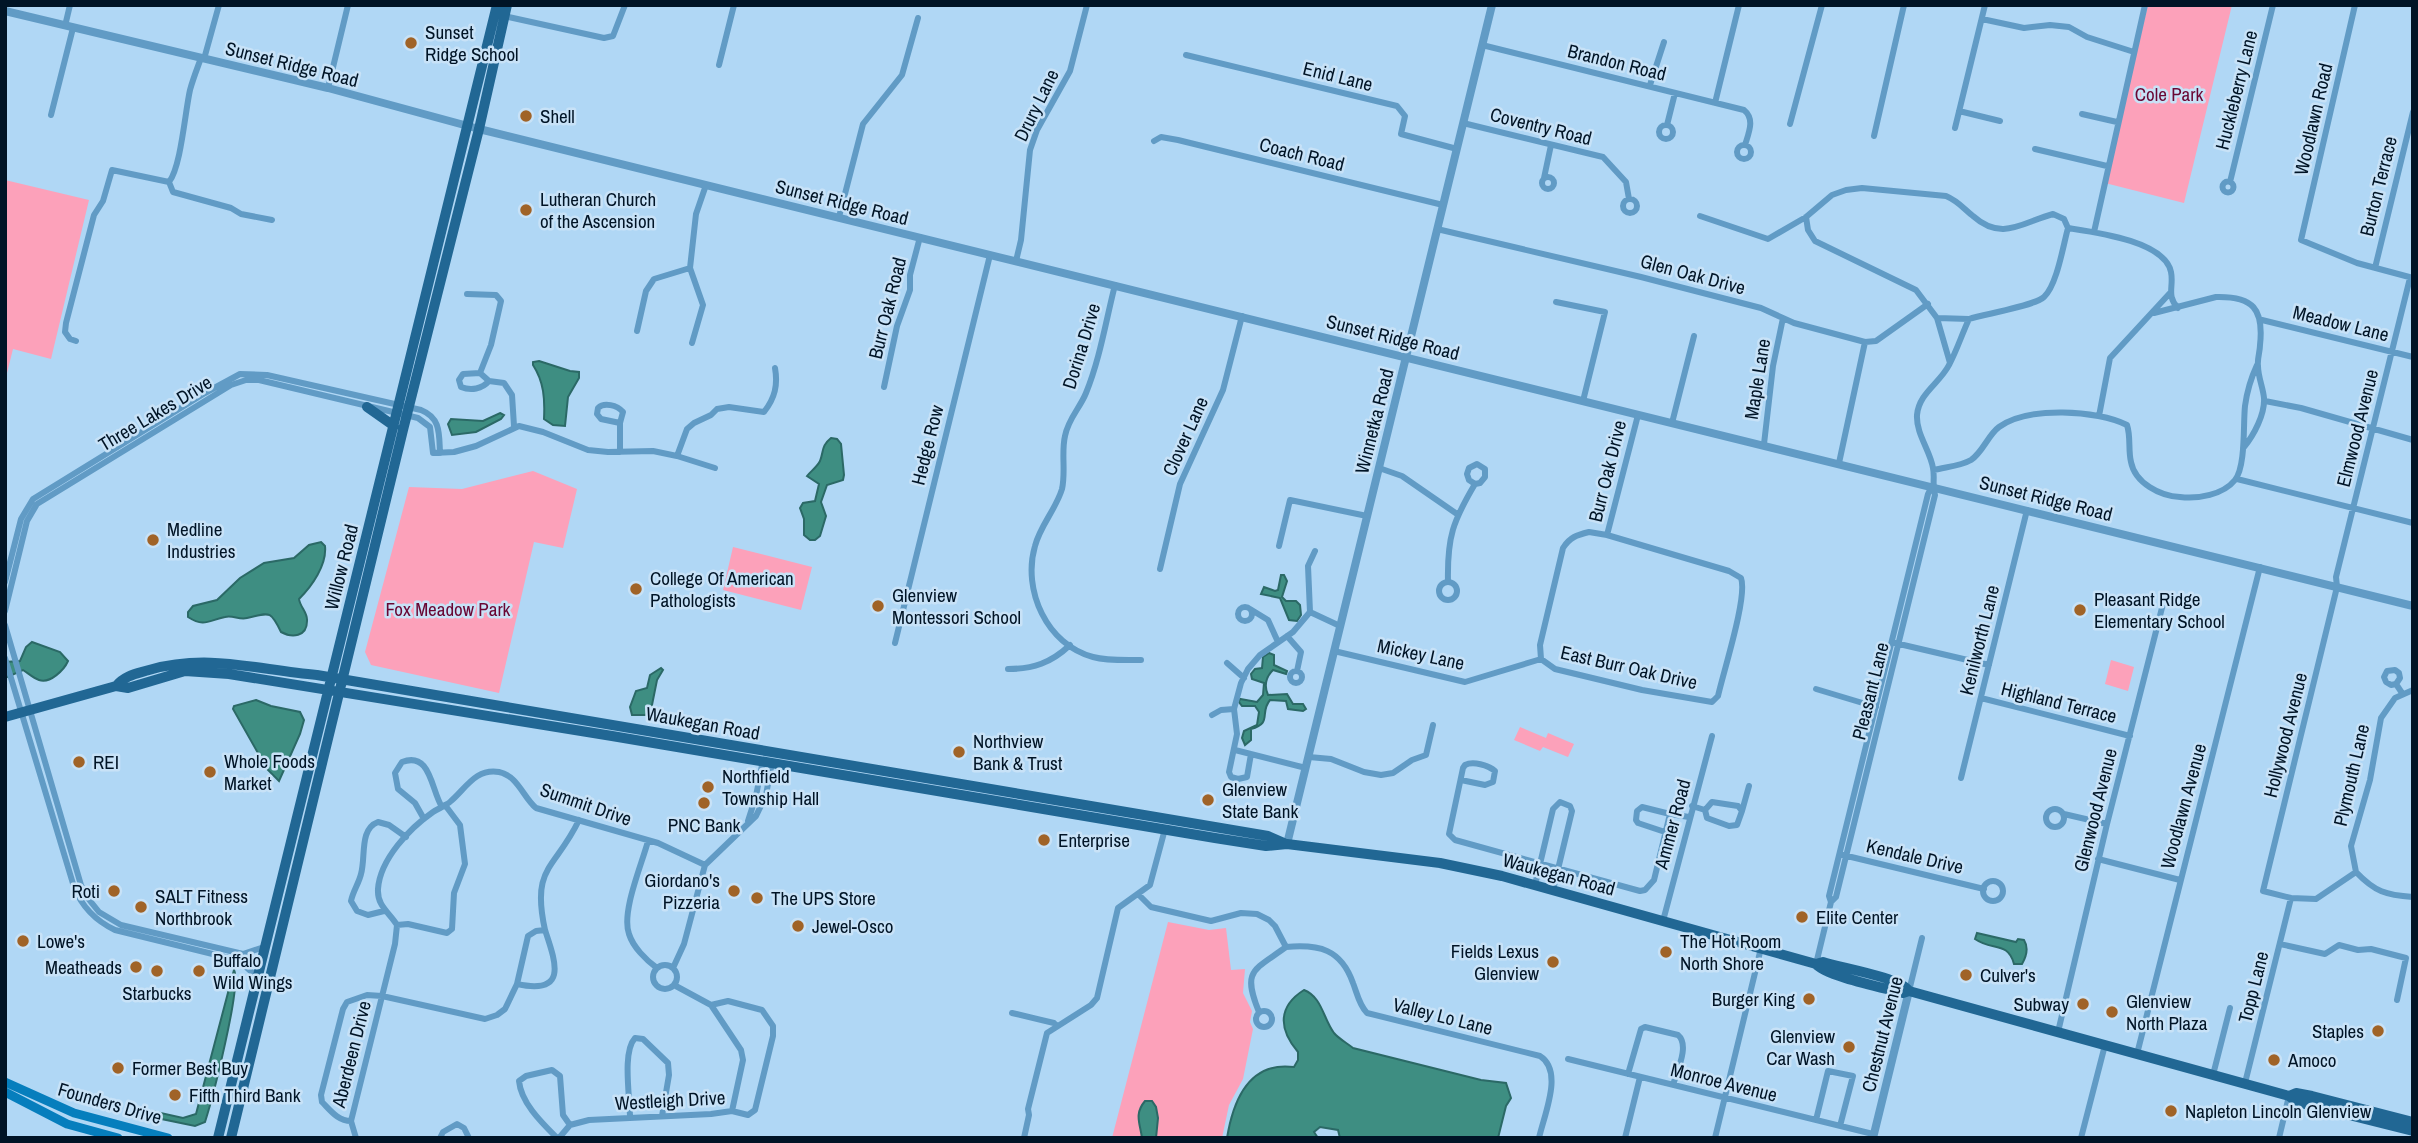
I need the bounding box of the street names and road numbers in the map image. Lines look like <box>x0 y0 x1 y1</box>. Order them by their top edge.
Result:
street label: Huckleberry Lane <box>2209 28 2263 152</box>
street label: Sunset Ridge Road <box>223 35 361 93</box>
street label: Brandon Road <box>1565 37 1669 87</box>
street label: Enid Lane <box>1300 55 1376 97</box>
street label: Woodlawn Road <box>2288 61 2338 177</box>
street label: Drury Lane <box>1007 65 1065 145</box>
street label: Coventry Road <box>1487 101 1595 151</box>
street label: Coach Road <box>1257 131 1347 177</box>
street label: Burton Terrace <box>2353 133 2403 239</box>
street label: Sunset Ridge Road <box>773 173 911 231</box>
street label: Glen Oak Drive <box>1638 248 1748 300</box>
street label: Burr Oak Road <box>862 254 912 362</box>
street label: Meadow Lane <box>2290 299 2392 347</box>
street label: Dorina Drive <box>1056 300 1106 392</box>
street label: Sunset Ridge Road <box>1324 308 1462 366</box>
street label: Maple Lane <box>1738 337 1776 421</box>
street label: Winnetka Road <box>1348 366 1400 476</box>
street label: Elmwood Avenue <box>2330 367 2384 489</box>
street label: Three Lakes Drive <box>93 369 217 457</box>
street label: Clover Lane <box>1156 392 1214 480</box>
street label: Hedge Row <box>905 402 950 488</box>
street label: Burr Oak Drive <box>1582 417 1632 525</box>
street label: Sunset Ridge Road <box>1977 469 2115 527</box>
street label: Willow Road <box>318 521 364 613</box>
street label: Kenilworth Lane <box>1953 582 2005 698</box>
street label: Mickey Lane <box>1375 632 1467 676</box>
street label: East Burr Oak Drive <box>1558 639 1700 695</box>
street label: Pleasant Lane <box>1845 640 1895 742</box>
street label: Hollywood Avenue <box>2257 670 2313 800</box>
street label: Highland Terrace <box>1998 675 2120 729</box>
street label: Waukegan Road <box>644 700 762 746</box>
street label: Plymouth Lane <box>2327 721 2375 829</box>
street label: Woodlawn Avenue <box>2154 741 2212 871</box>
street label: Glenwood Avenue <box>2067 746 2123 874</box>
street label: Summit Drive <box>537 776 635 832</box>
street label: Ammer Road <box>1647 776 1696 873</box>
street label: Kendale Drive <box>1864 832 1966 880</box>
street label: Waukegan Road <box>1500 846 1618 902</box>
street label: Topp Lane <box>2232 949 2274 1025</box>
street label: Chestnut Avenue <box>1855 973 1909 1095</box>
street label: Valley Lo Lane <box>1390 991 1496 1041</box>
street label: Aberdeen Drive <box>325 998 377 1111</box>
street label: Monroe Avenue <box>1668 1056 1780 1108</box>
street label: Founders Drive <box>55 1076 165 1130</box>
street label: Westleigh Drive <box>614 1084 726 1116</box>

